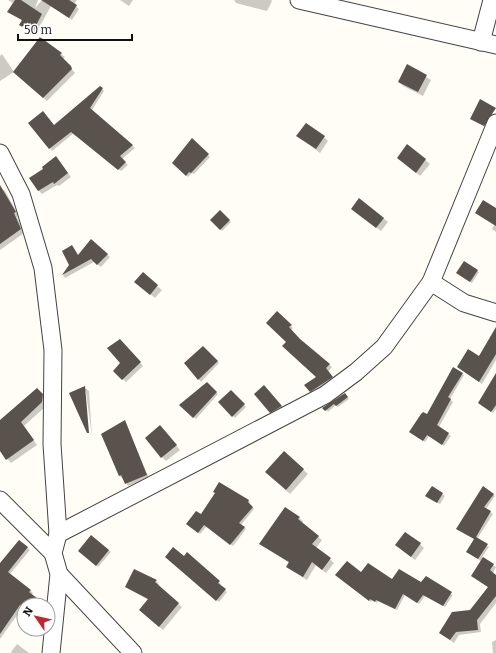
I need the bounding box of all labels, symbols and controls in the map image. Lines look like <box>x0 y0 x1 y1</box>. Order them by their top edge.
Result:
scale bar <box>18 16 132 42</box>
text: 50 m <box>24 23 53 37</box>
north arrow <box>16 597 56 637</box>
text: N <box>20 604 36 619</box>

